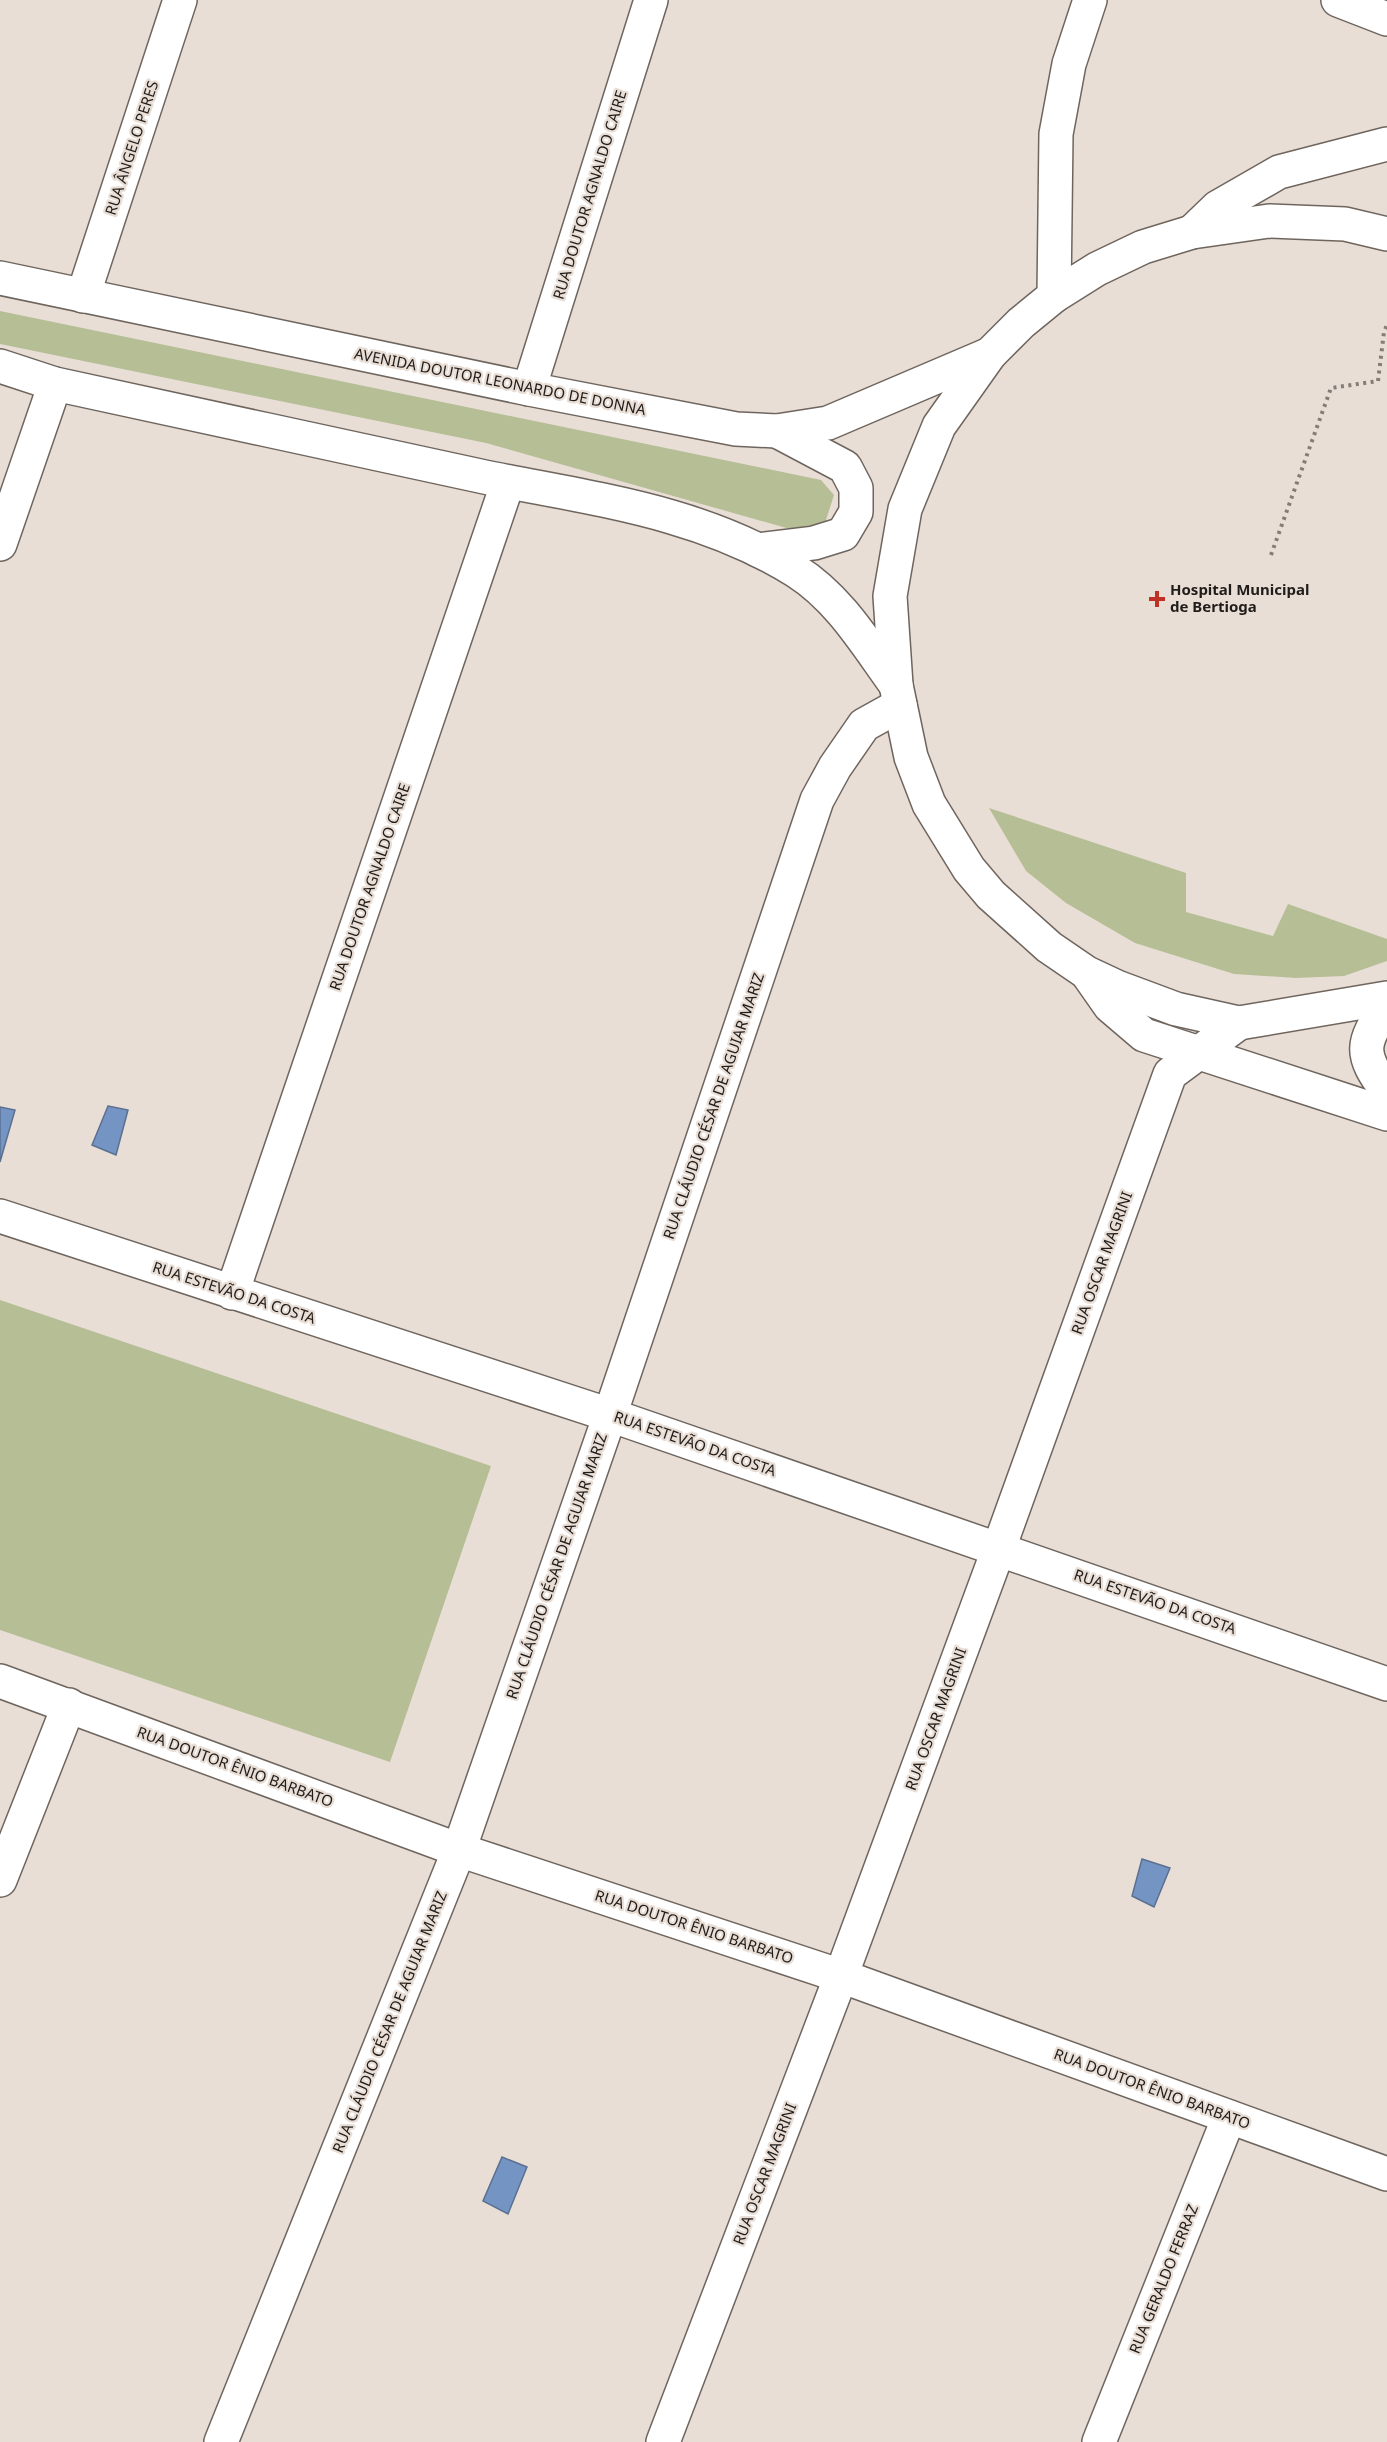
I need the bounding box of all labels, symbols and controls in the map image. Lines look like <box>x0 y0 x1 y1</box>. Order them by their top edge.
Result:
street label: RUA ÂNGELO PERES <box>100 78 162 218</box>
street label: RUA DOUTOR AGNALDO CAIRE <box>548 88 630 302</box>
street label: AVENIDA DOUTOR LEONARDO DE DONNA <box>353 343 648 419</box>
place label: Hospital Municipal de Bertioga <box>1170 579 1310 616</box>
marker: Hospital Municipal de Bertioga <box>1148 590 1166 608</box>
street label: RUA DOUTOR AGNALDO CAIRE <box>324 781 414 993</box>
street label: RUA CLÁUDIO CÉSAR DE AGUIAR MARIZ <box>658 970 768 1242</box>
street label: RUA OSCAR MAGRINI <box>1066 1188 1136 1337</box>
street label: RUA ESTEVÃO DA COSTA <box>150 1256 319 1328</box>
street label: RUA ESTEVÃO DA COSTA <box>612 1406 779 1480</box>
street label: RUA CLÁUDIO CÉSAR DE AGUIAR MARIZ <box>501 1430 611 1702</box>
street label: RUA ESTEVÃO DA COSTA <box>1072 1564 1239 1638</box>
street label: RUA OSCAR MAGRINI <box>900 1644 970 1793</box>
street label: RUA DOUTOR ÊNIO BARBATO <box>134 1721 336 1811</box>
street label: RUA DOUTOR ÊNIO BARBATO <box>593 1884 796 1968</box>
street label: RUA CLÁUDIO CÉSAR DE AGUIAR MARIZ <box>327 1888 451 2155</box>
street label: RUA DOUTOR ÊNIO BARBATO <box>1051 2043 1253 2133</box>
street label: RUA OSCAR MAGRINI <box>728 2100 800 2248</box>
street label: RUA GERALDO FERRAZ <box>1124 2201 1202 2356</box>

